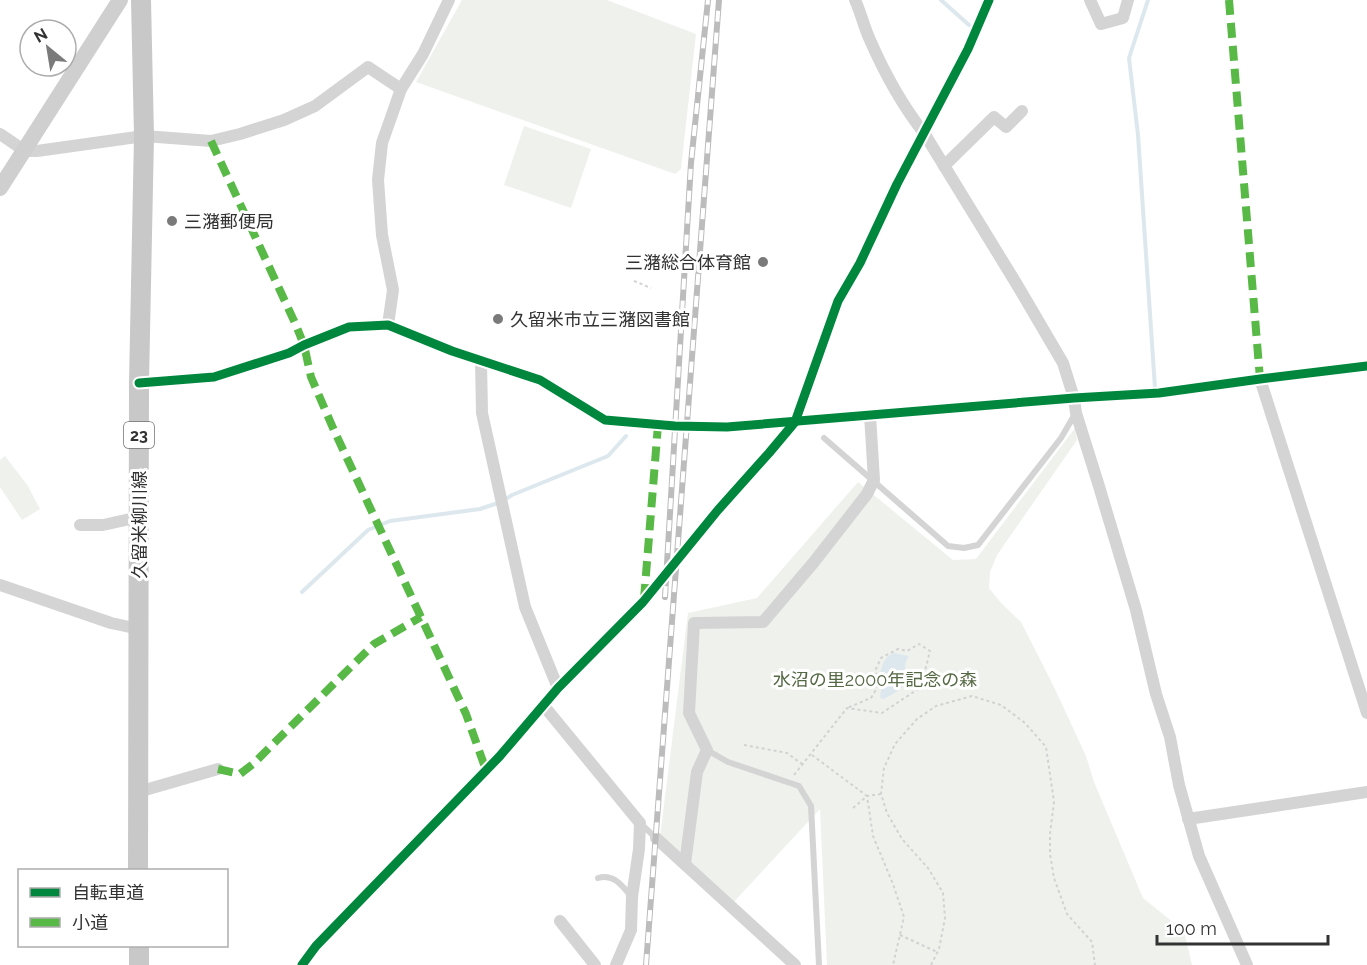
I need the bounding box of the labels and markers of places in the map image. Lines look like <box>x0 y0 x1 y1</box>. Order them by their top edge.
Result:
place label: 三潴郵便局 <box>184 211 274 232</box>
marker: 三潴郵便局 <box>165 214 179 228</box>
place label: 三潴総合体育館 <box>625 252 751 273</box>
marker: 三潴総合体育館 <box>756 255 770 269</box>
place label: 久留米市立三潴図書館 <box>510 309 690 330</box>
marker: 久留米市立三潴図書館 <box>491 312 505 326</box>

